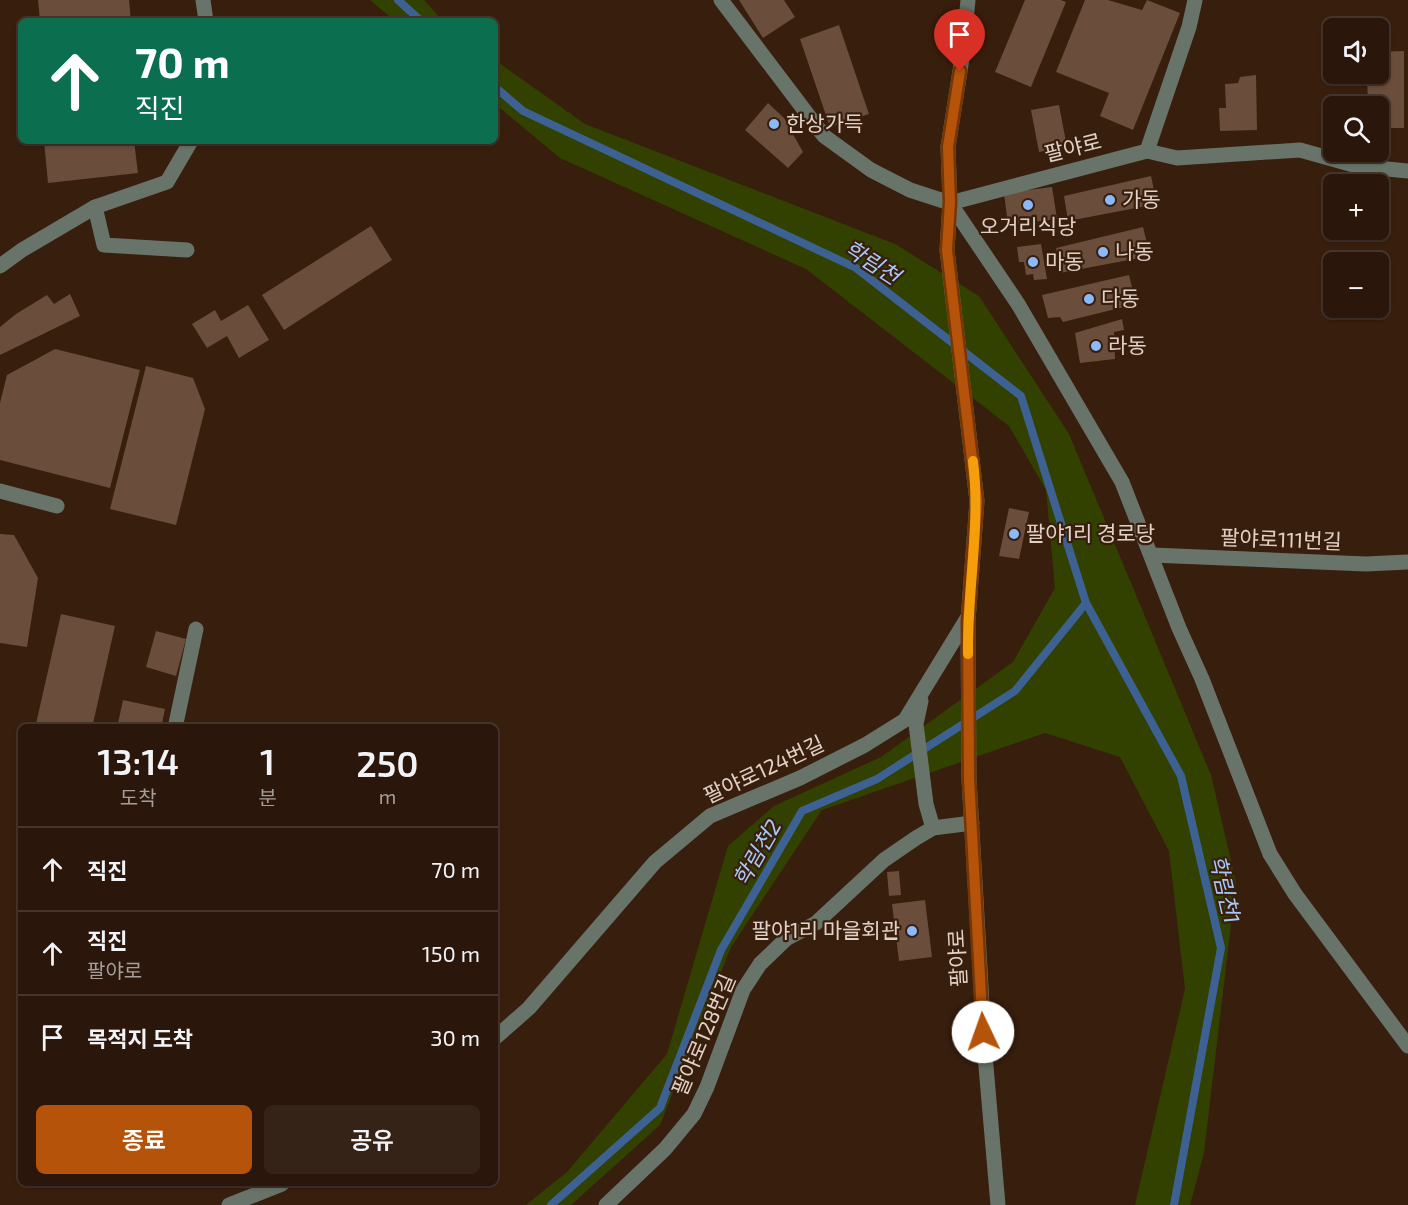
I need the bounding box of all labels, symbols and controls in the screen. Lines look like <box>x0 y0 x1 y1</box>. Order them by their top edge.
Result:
pin <box>934 9 985 71</box>
icon: arrive <box>943 18 976 51</box>
map controls <box>1323 18 1389 318</box>
button: sound <box>1323 18 1389 84</box>
text: 70 m <box>135 36 230 86</box>
icon: ahead <box>36 42 114 120</box>
text: 직진 <box>135 91 185 123</box>
button: search <box>1323 96 1389 162</box>
place label: 한상가득 <box>786 110 863 135</box>
marker: 한상가득 <box>767 117 781 131</box>
street label: 팔야로 <box>1041 127 1104 166</box>
button: + <box>1323 174 1389 240</box>
place label: 가동 <box>1122 186 1161 211</box>
marker: 가동 <box>1103 193 1117 207</box>
marker: 오거리식당 <box>1021 198 1035 212</box>
place label: 오거리식당 <box>980 213 1076 238</box>
water label: 학림천 <box>840 234 907 290</box>
place label: 나동 <box>1115 238 1154 263</box>
marker: 나동 <box>1096 245 1110 259</box>
place label: 마동 <box>1045 248 1084 273</box>
button: − <box>1323 252 1389 318</box>
marker: 마동 <box>1026 255 1040 269</box>
place label: 다동 <box>1101 285 1140 310</box>
marker: 다동 <box>1082 292 1096 306</box>
place label: 라동 <box>1108 332 1147 357</box>
marker: 라동 <box>1089 339 1103 353</box>
place label: 팔야1리 경로당 <box>1026 520 1155 545</box>
street label: 팔야로111번길 <box>1220 524 1342 553</box>
marker: 팔야1리 경로당 <box>1007 527 1021 541</box>
street label: 팔야로124번길 <box>699 730 827 807</box>
text: 13:14 <box>97 739 179 782</box>
text: 1 <box>260 739 275 782</box>
text: 250 <box>356 741 419 784</box>
text: m <box>379 784 396 808</box>
text: 도착 <box>120 785 157 809</box>
text: 분 <box>258 785 277 809</box>
water label: 학림천2 <box>727 814 786 891</box>
water label: 학림천1 <box>1205 852 1246 926</box>
icon: ahead <box>36 853 69 886</box>
text: 70 m <box>431 856 480 882</box>
text: 직진 <box>87 857 127 883</box>
place label: 팔야1리 마을회관 <box>752 917 900 942</box>
marker: 팔야1리 마을회관 <box>905 924 919 938</box>
text: 직진 <box>87 927 127 953</box>
street label: 팔야로 <box>943 928 971 988</box>
icon: ahead <box>36 937 69 970</box>
text: 150 m <box>422 940 480 966</box>
text: 팔야로 <box>87 958 142 982</box>
street label: 팔야로128번길 <box>666 970 739 1099</box>
position arrow <box>951 1000 1015 1064</box>
icon: arrive <box>36 1021 69 1054</box>
text: 30 m <box>430 1024 480 1050</box>
text: 목적지 도착 <box>87 1025 193 1051</box>
button: 종료 <box>36 1105 252 1174</box>
button: 공유 <box>264 1105 480 1174</box>

